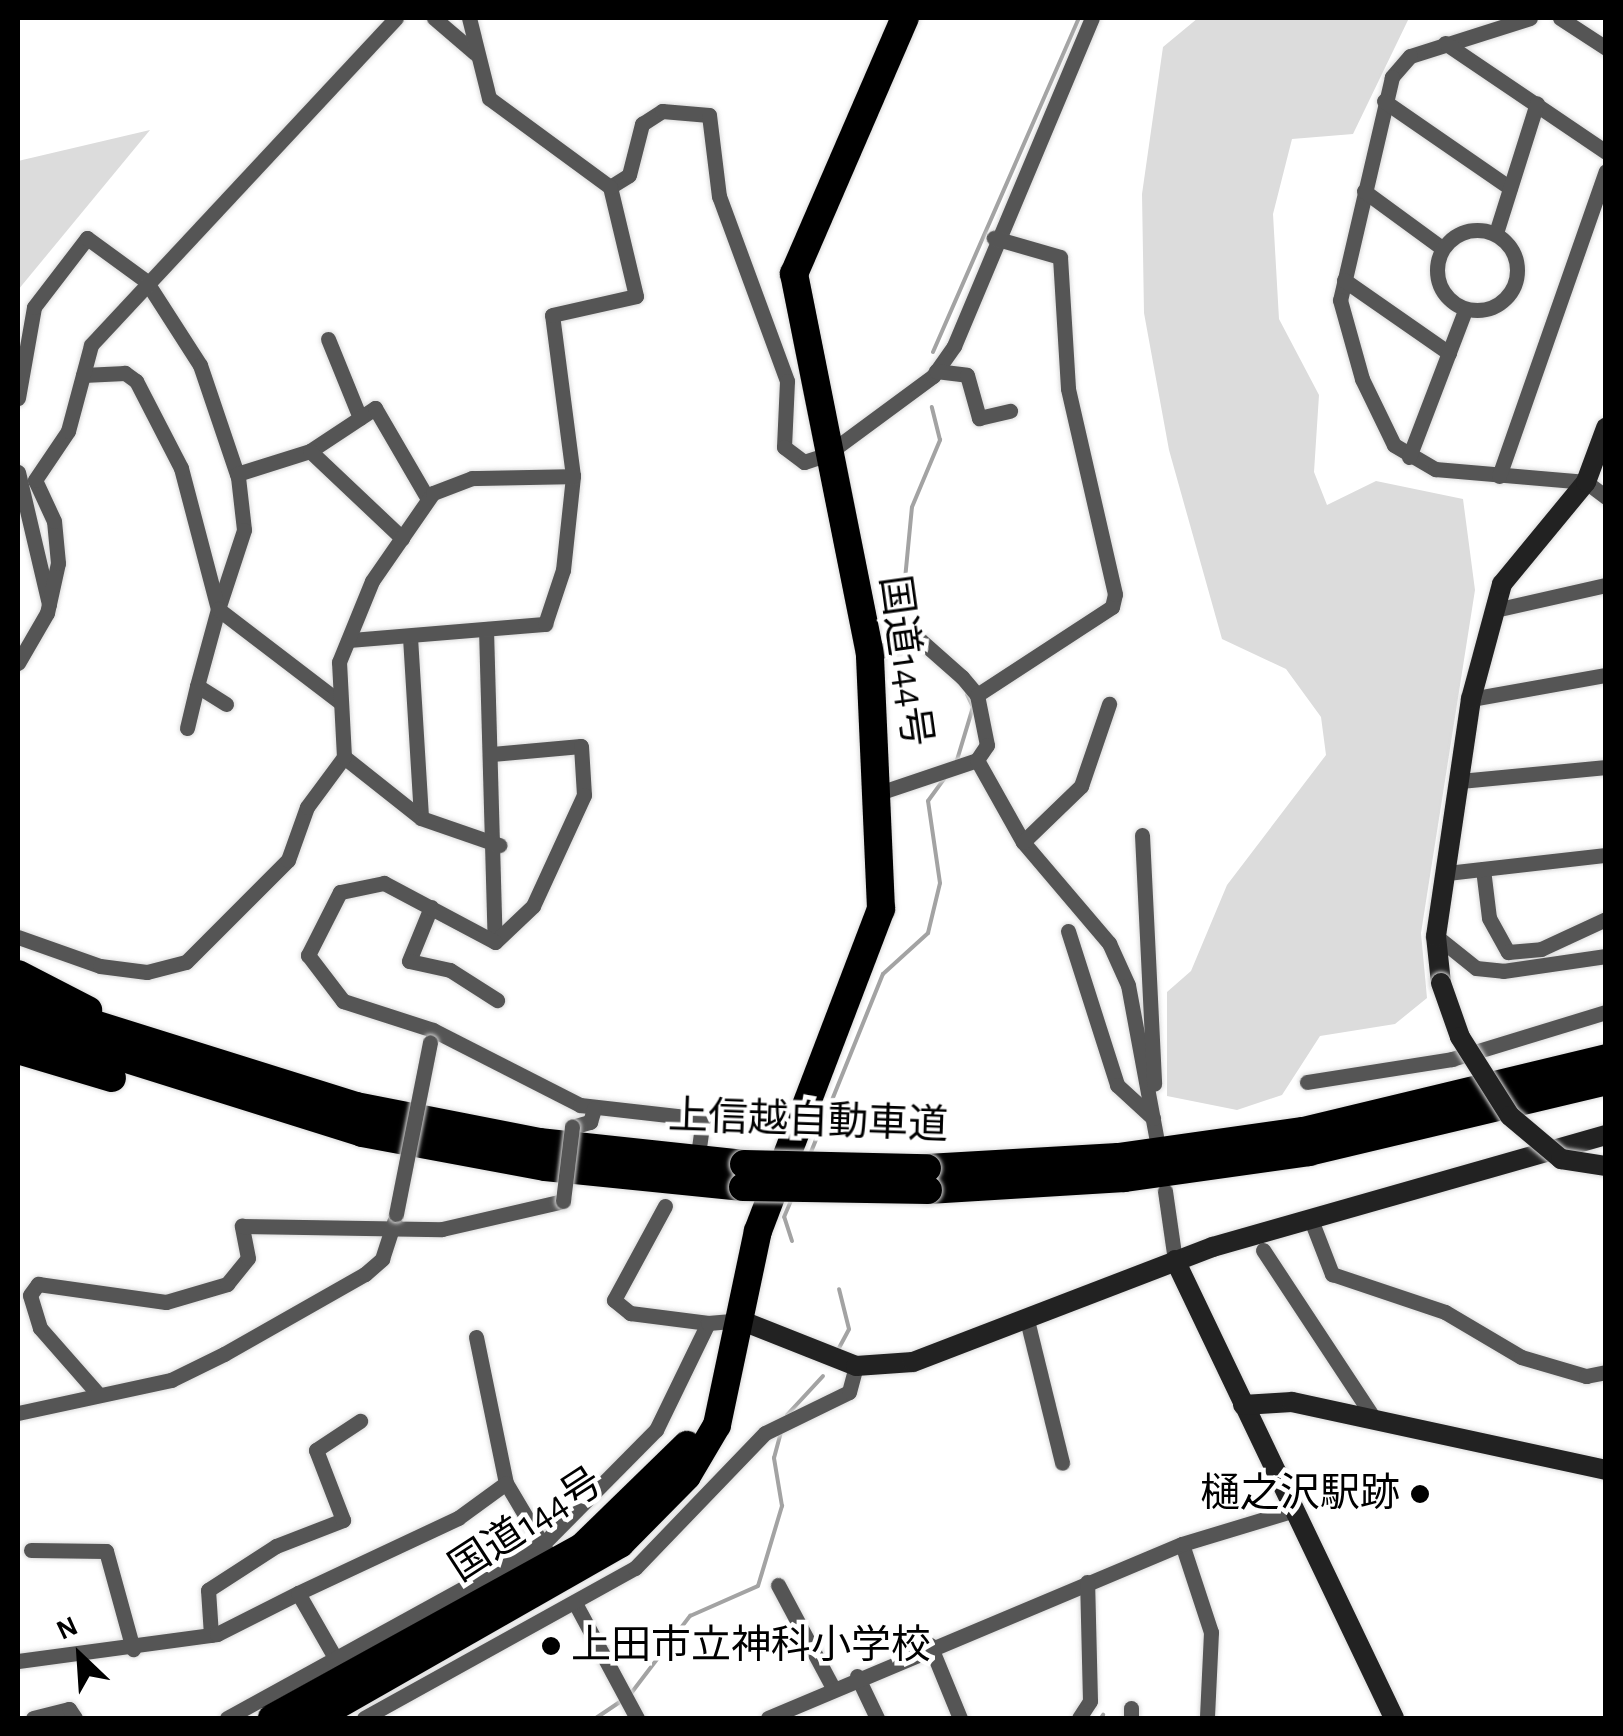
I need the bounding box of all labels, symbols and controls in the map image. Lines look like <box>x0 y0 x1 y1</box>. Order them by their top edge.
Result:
street label: 国道144号 <box>869 572 941 750</box>
street label: 上信越自動車道 <box>667 1092 949 1150</box>
street label: 国道144号 <box>441 1458 611 1592</box>
place label: 樋之沢駅跡 <box>1200 1470 1400 1518</box>
marker: 樋之沢駅跡 <box>1409 1483 1431 1505</box>
north arrow <box>30 1606 130 1706</box>
text: N <box>53 1612 82 1646</box>
place label: 上田市立神科小学校 <box>571 1622 931 1670</box>
marker: 上田市立神科小学校 <box>540 1635 562 1657</box>

